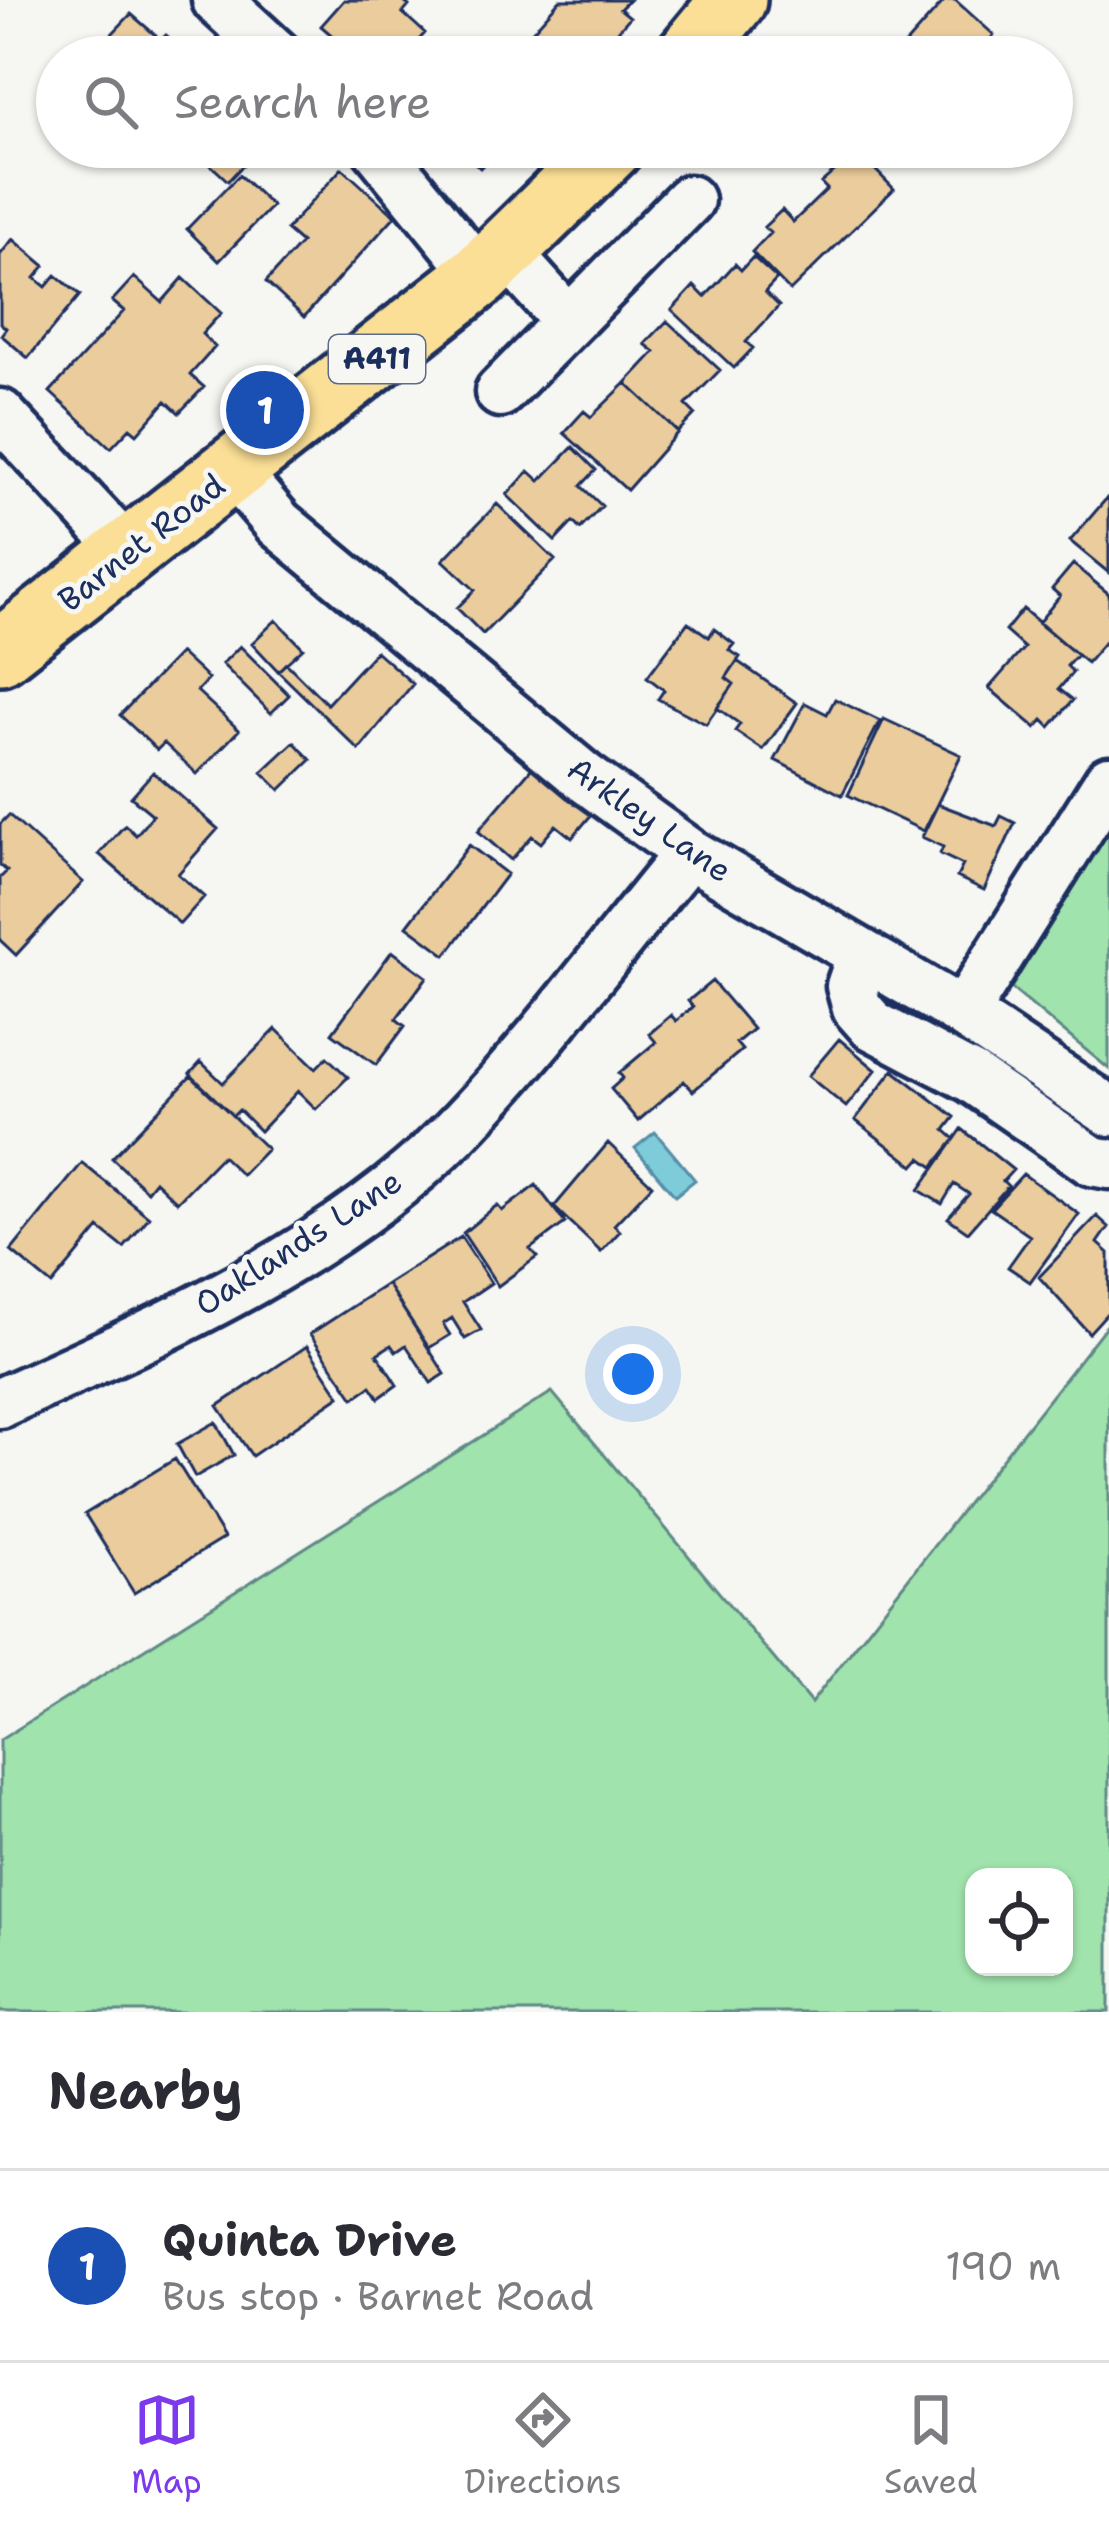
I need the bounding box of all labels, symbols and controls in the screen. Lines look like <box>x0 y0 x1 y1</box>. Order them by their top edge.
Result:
search box <box>36 36 1073 168</box>
icon: search <box>78 69 144 135</box>
text: Search here <box>174 72 431 132</box>
road number: A411 <box>329 335 425 383</box>
pin: 1 <box>226 365 304 455</box>
street label: Barnet Road <box>48 463 234 622</box>
street label: Arkley Lane <box>558 746 741 893</box>
street label: Oaklands Lane <box>186 1159 410 1326</box>
your location <box>603 1344 663 1404</box>
map controls <box>965 1868 1073 1976</box>
button: locate <box>965 1868 1073 1976</box>
text: Nearby <box>48 2056 243 2124</box>
text: Quinta Drive <box>162 2210 457 2270</box>
text: 1 <box>78 2240 96 2292</box>
text: 190 m <box>945 2240 1061 2292</box>
text: Bus stop · Barnet Road <box>162 2270 594 2322</box>
tab: Map <box>131 2387 202 2504</box>
tab: Directions <box>464 2387 622 2504</box>
tab: Saved <box>884 2387 978 2504</box>

